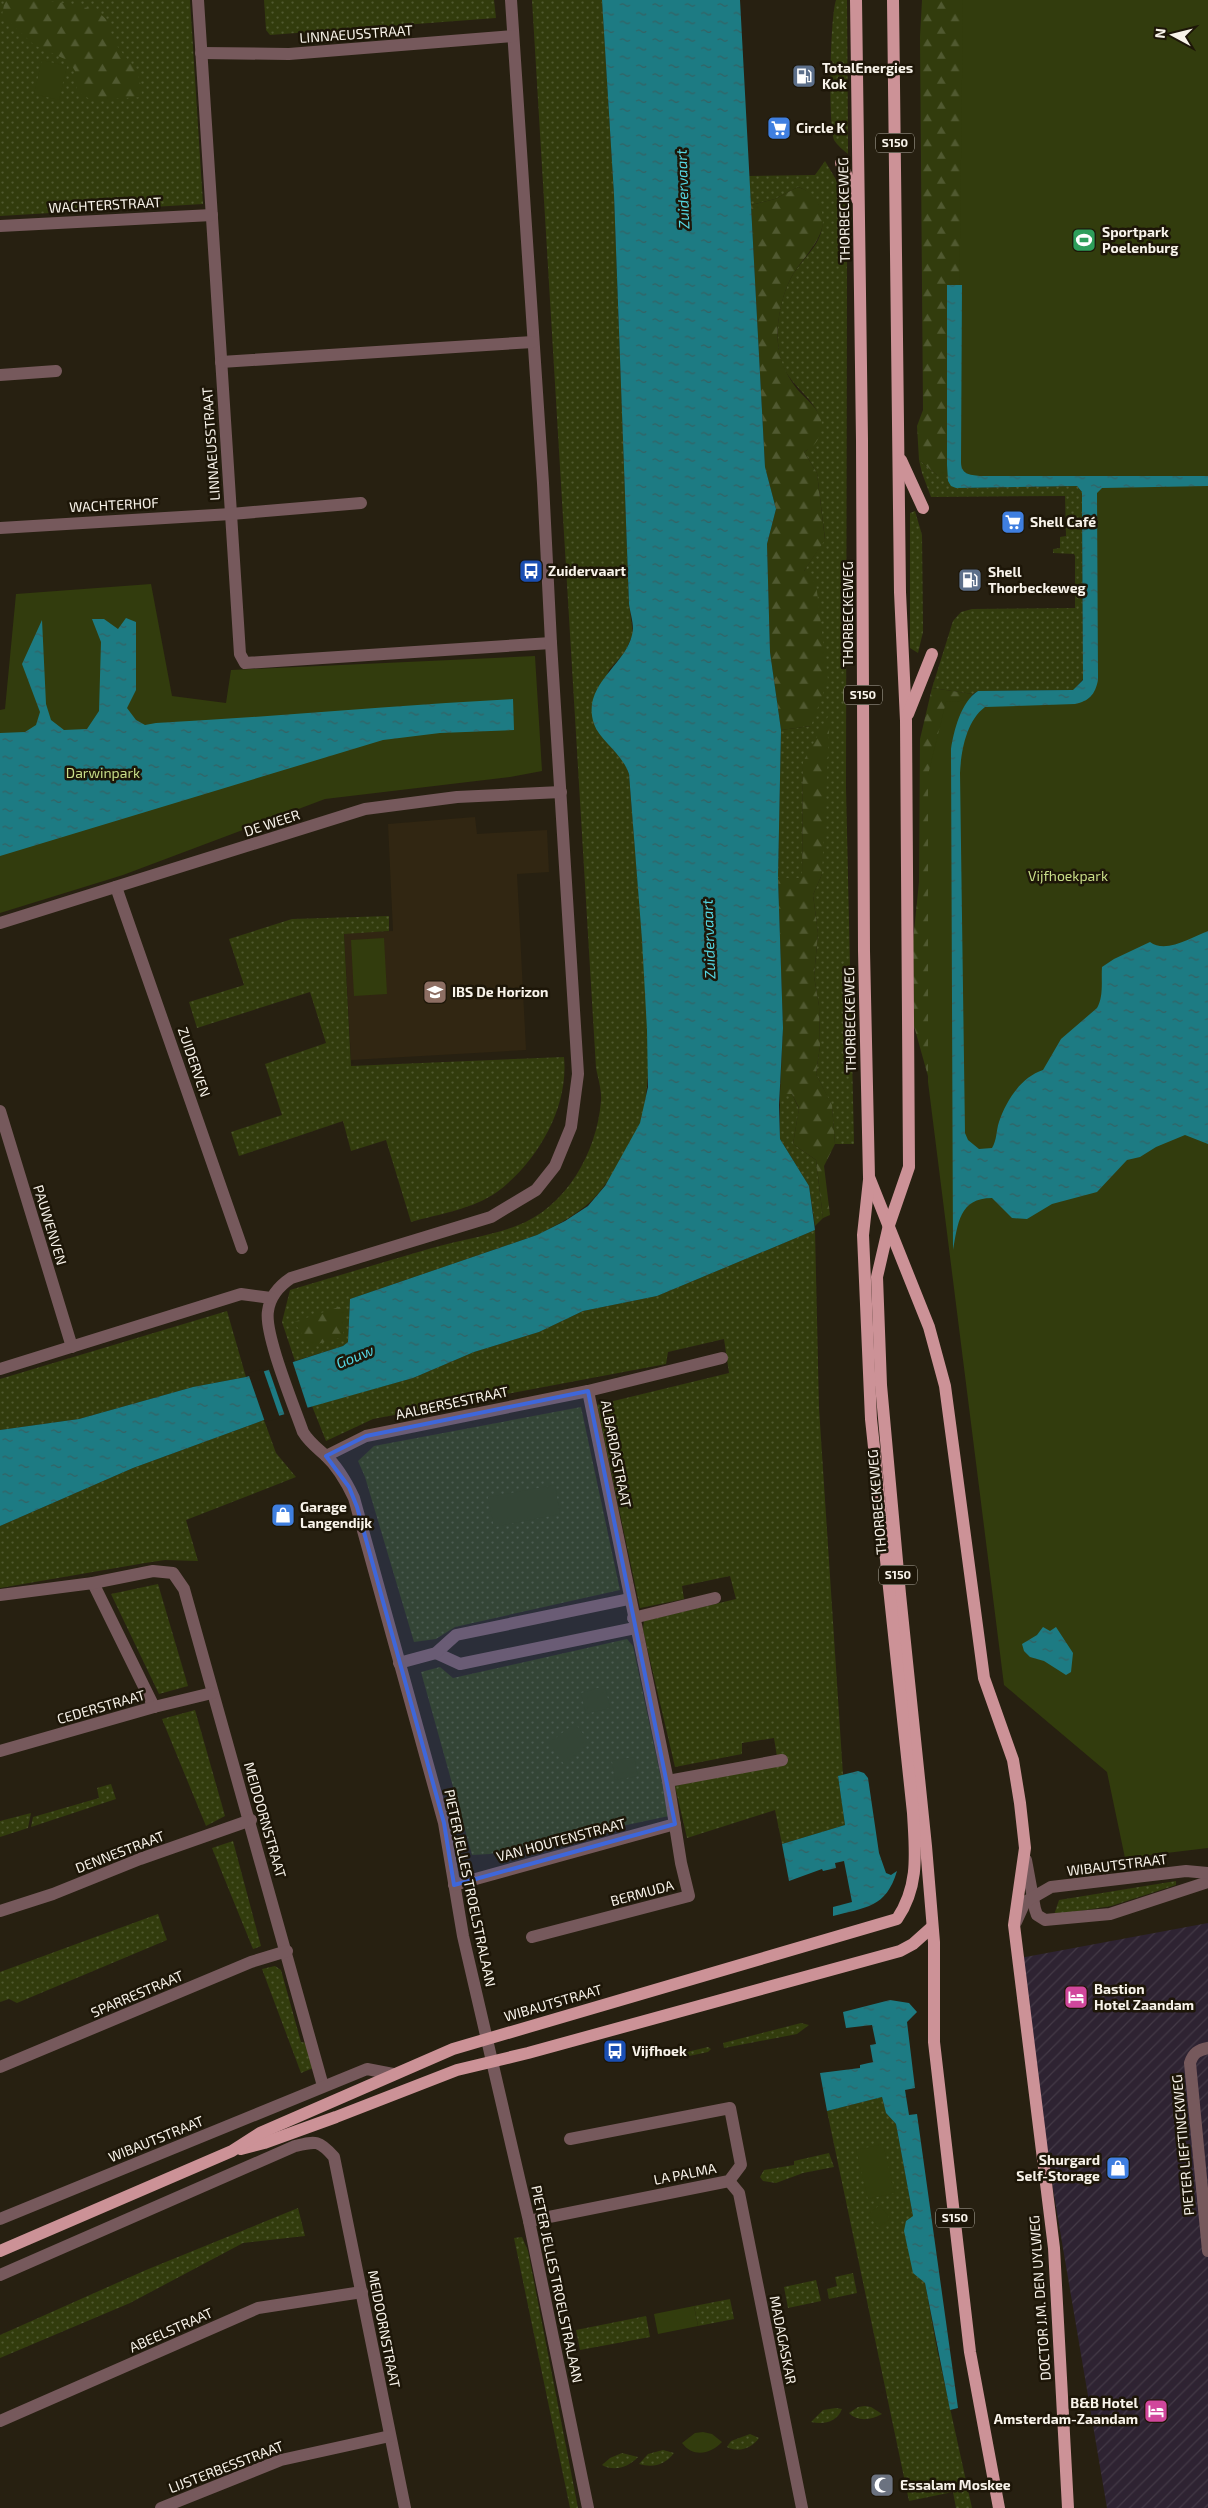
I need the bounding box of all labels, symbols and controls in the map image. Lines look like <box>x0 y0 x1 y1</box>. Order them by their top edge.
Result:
north arrow <box>1148 10 1198 60</box>
street label: LINNAEUSSTRAAT <box>299 21 413 46</box>
text: N <box>1151 27 1169 39</box>
place label: TotalEnergies Kok <box>822 59 913 92</box>
fuel station icon: TotalEnergies Kok <box>791 63 817 89</box>
supermarket icon: Circle K <box>766 115 792 141</box>
place label: Circle K <box>796 119 846 136</box>
road number: S150 <box>876 134 914 152</box>
water label: Zuidervaart <box>672 148 692 229</box>
street label: THORBECKEWEG <box>834 157 853 263</box>
street label: WACHTERSTRAAT <box>48 193 162 216</box>
place label: Sportpark Poelenburg <box>1102 223 1178 256</box>
sports icon: Sportpark Poelenburg <box>1071 227 1097 253</box>
street label: LINNAEUSSTRAAT <box>198 387 223 501</box>
street label: WACHTERHOF <box>69 494 160 515</box>
supermarket icon: Shell Café <box>1000 509 1026 535</box>
place label: Shell Café <box>1030 513 1096 530</box>
bus stop icon: Zuidervaart <box>518 558 544 584</box>
street label: THORBECKEWEG <box>839 561 856 667</box>
place label: Zuidervaart <box>548 562 626 579</box>
place label: Shell Thorbeckeweg <box>988 563 1086 596</box>
fuel station icon: Shell Thorbeckeweg <box>957 567 983 593</box>
road number: S150 <box>844 686 882 704</box>
park label: Darwinpark <box>66 764 140 781</box>
street label: DE WEER <box>242 805 302 840</box>
park label: Vijfhoekpark <box>1028 867 1108 884</box>
water label: Zuidervaart <box>698 898 718 979</box>
street label: THORBECKEWEG <box>840 967 859 1073</box>
school or university icon: IBS De Horizon <box>422 979 448 1005</box>
place label: IBS De Horizon <box>452 983 549 1000</box>
street label: ZUIDERVEN <box>175 1025 214 1099</box>
street label: PAUWENVEN <box>30 1183 71 1267</box>
water label: Gouw <box>333 1340 376 1372</box>
street label: AALBERSESTRAAT <box>394 1382 510 1423</box>
street label: ALBARDASTRAAT <box>598 1399 635 1509</box>
street label: THORBECKEWEG <box>863 1449 890 1555</box>
place label: Garage Langendijk <box>300 1498 372 1531</box>
shop icon: Garage Langendijk <box>270 1502 296 1528</box>
road number: S150 <box>879 1566 917 1584</box>
street label: CEDERSTRAAT <box>55 1686 147 1727</box>
street label: MEIDOORNSTRAAT <box>241 1760 290 1880</box>
street label: PIETER JELLES TROELSTRALAAN <box>441 1787 500 1988</box>
street label: VAN HOUTENSTRAAT <box>494 1814 627 1865</box>
street label: DENNESTRAAT <box>73 1827 167 1876</box>
street label: WIBAUTSTRAAT <box>1066 1850 1168 1879</box>
street label: BERMUDA <box>608 1876 676 1909</box>
street label: SPARRESTRAAT <box>88 1966 186 2021</box>
street label: WIBAUTSTRAAT <box>502 1980 604 2025</box>
place label: Bastion Hotel Zaandam <box>1094 1980 1194 2013</box>
hotel icon: Bastion Hotel Zaandam <box>1063 1984 1089 2010</box>
bus stop icon: Vijfhoek <box>602 2038 628 2064</box>
place label: Vijfhoek <box>632 2042 687 2059</box>
street label: PIETER LIEFTINCKWEG <box>1168 2074 1197 2216</box>
street label: WIBAUTSTRAAT <box>106 2112 206 2165</box>
place label: Shurgard Self-Storage <box>1016 2151 1100 2184</box>
shop icon: Shurgard Self-Storage <box>1105 2155 1131 2181</box>
street label: LA PALMA <box>652 2159 718 2188</box>
street label: PIETER JELLES TROELSTRALAAN <box>528 2183 587 2384</box>
road number: S150 <box>936 2208 974 2228</box>
street label: DOCTOR J.M. DEN UYLWEG <box>1025 2215 1054 2381</box>
street label: MEIDOORNSTRAAT <box>365 2269 404 2389</box>
street label: MADAGASKAR <box>767 2294 800 2386</box>
street label: ABEELSTRAAT <box>126 2304 215 2356</box>
place label: B&B Hotel Amsterdam-Zaandam <box>994 2394 1138 2427</box>
hotel icon: B&B Hotel Amsterdam-Zaandam <box>1143 2398 1169 2424</box>
street label: LIJSTERBESSTRAAT <box>166 2437 286 2496</box>
mosque icon: Essalam Moskee <box>869 2472 895 2498</box>
place label: Essalam Moskee <box>900 2476 1011 2493</box>

